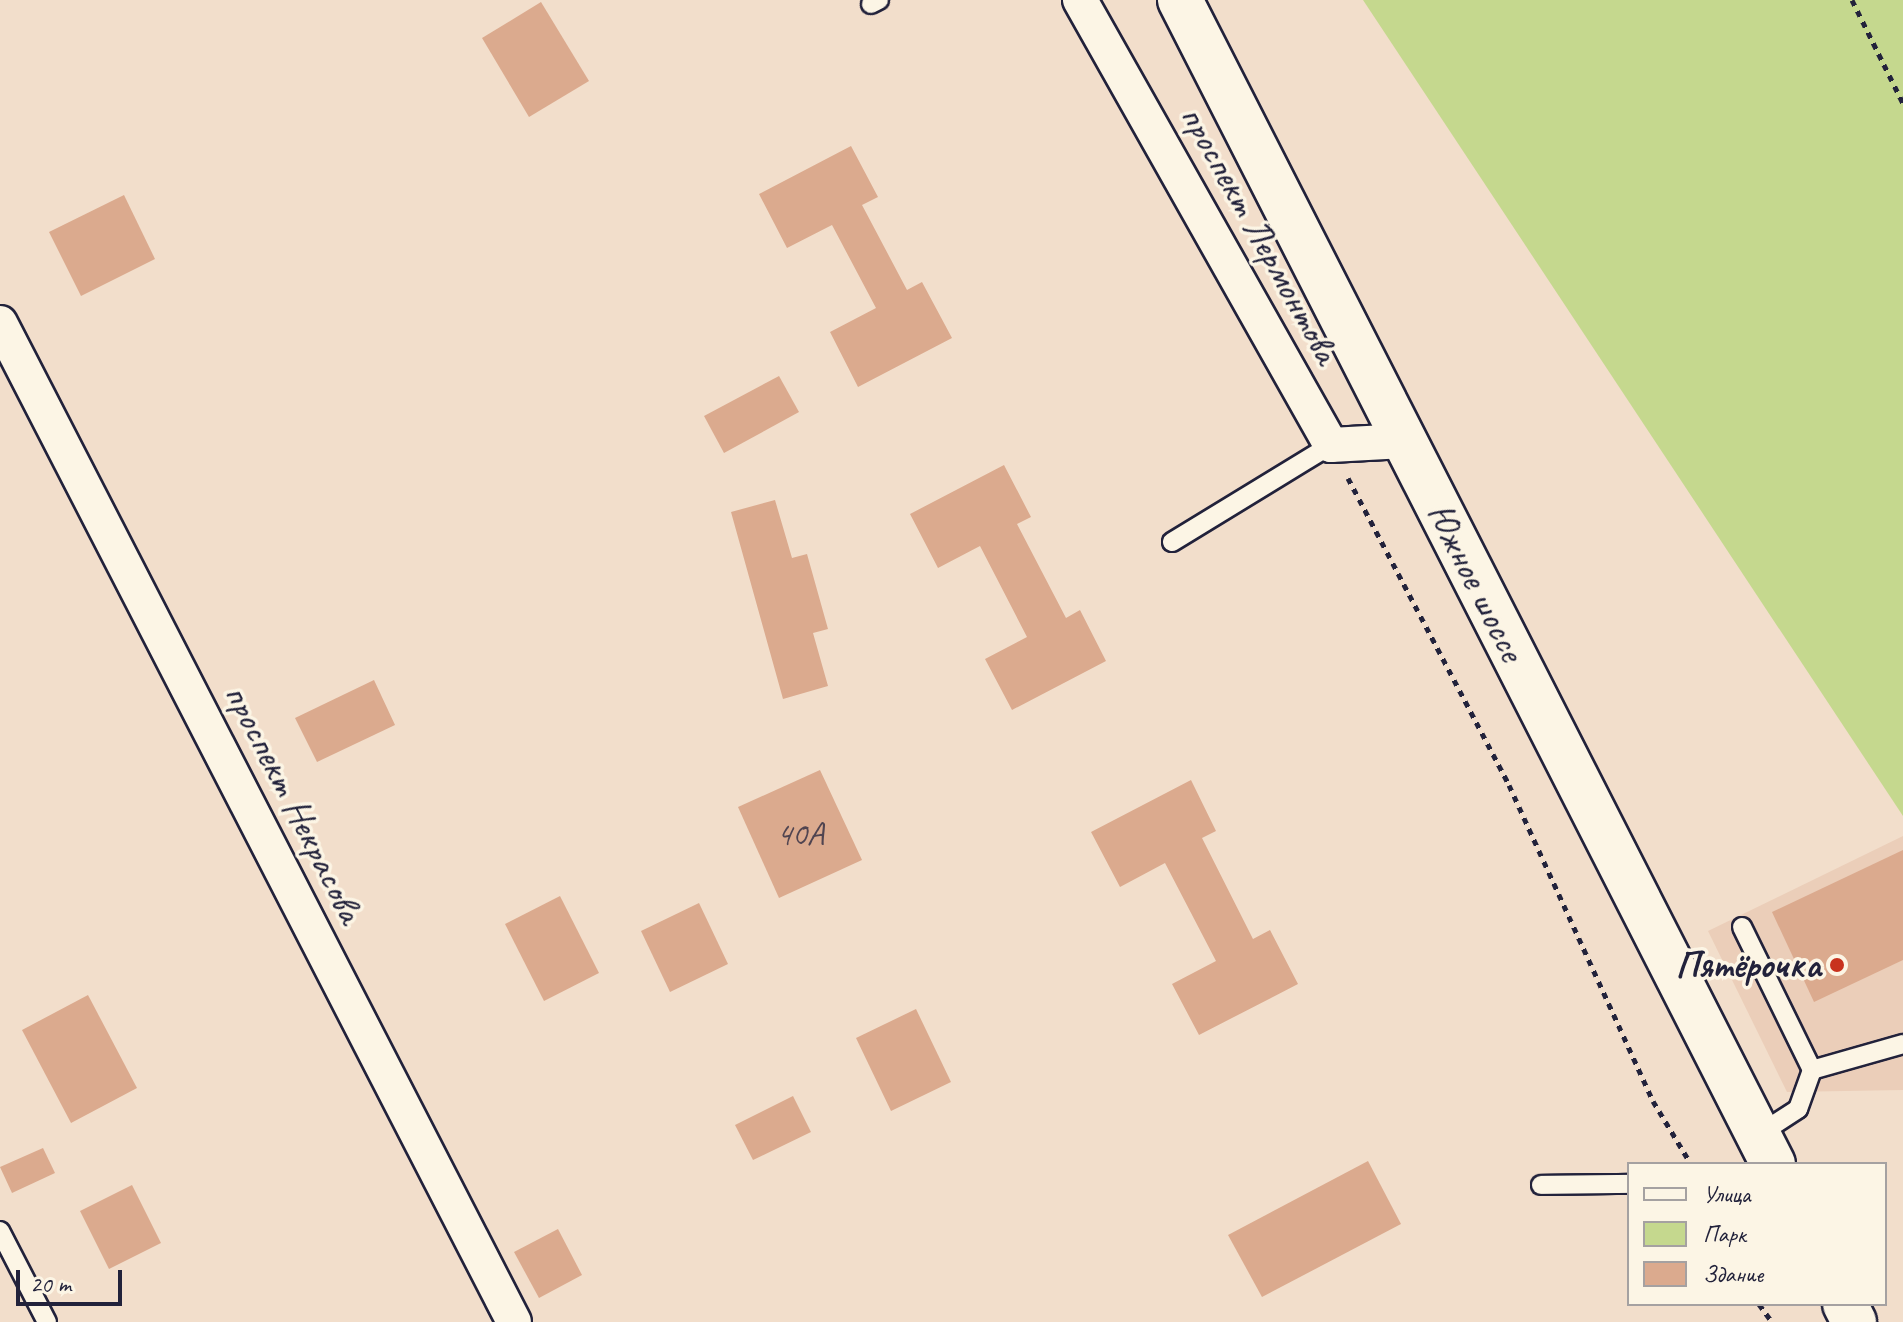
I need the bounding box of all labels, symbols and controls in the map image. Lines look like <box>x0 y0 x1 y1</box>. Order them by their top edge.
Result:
street label: проспект Лермонтова <box>1170 97 1350 371</box>
street label: Южное шоссе <box>1416 494 1536 670</box>
street label: проспект Некрасова <box>214 676 374 930</box>
house number: 40А <box>776 814 824 854</box>
place label: Пятёрочка <box>1675 942 1821 988</box>
marker: Пятёрочка <box>1828 956 1846 974</box>
legend <box>1627 1162 1887 1306</box>
text: Улица <box>1703 1179 1751 1209</box>
text: Парк <box>1703 1219 1746 1249</box>
scale bar <box>20 1254 126 1304</box>
text: Здание <box>1703 1259 1763 1289</box>
text: 20 m <box>30 1269 71 1299</box>

